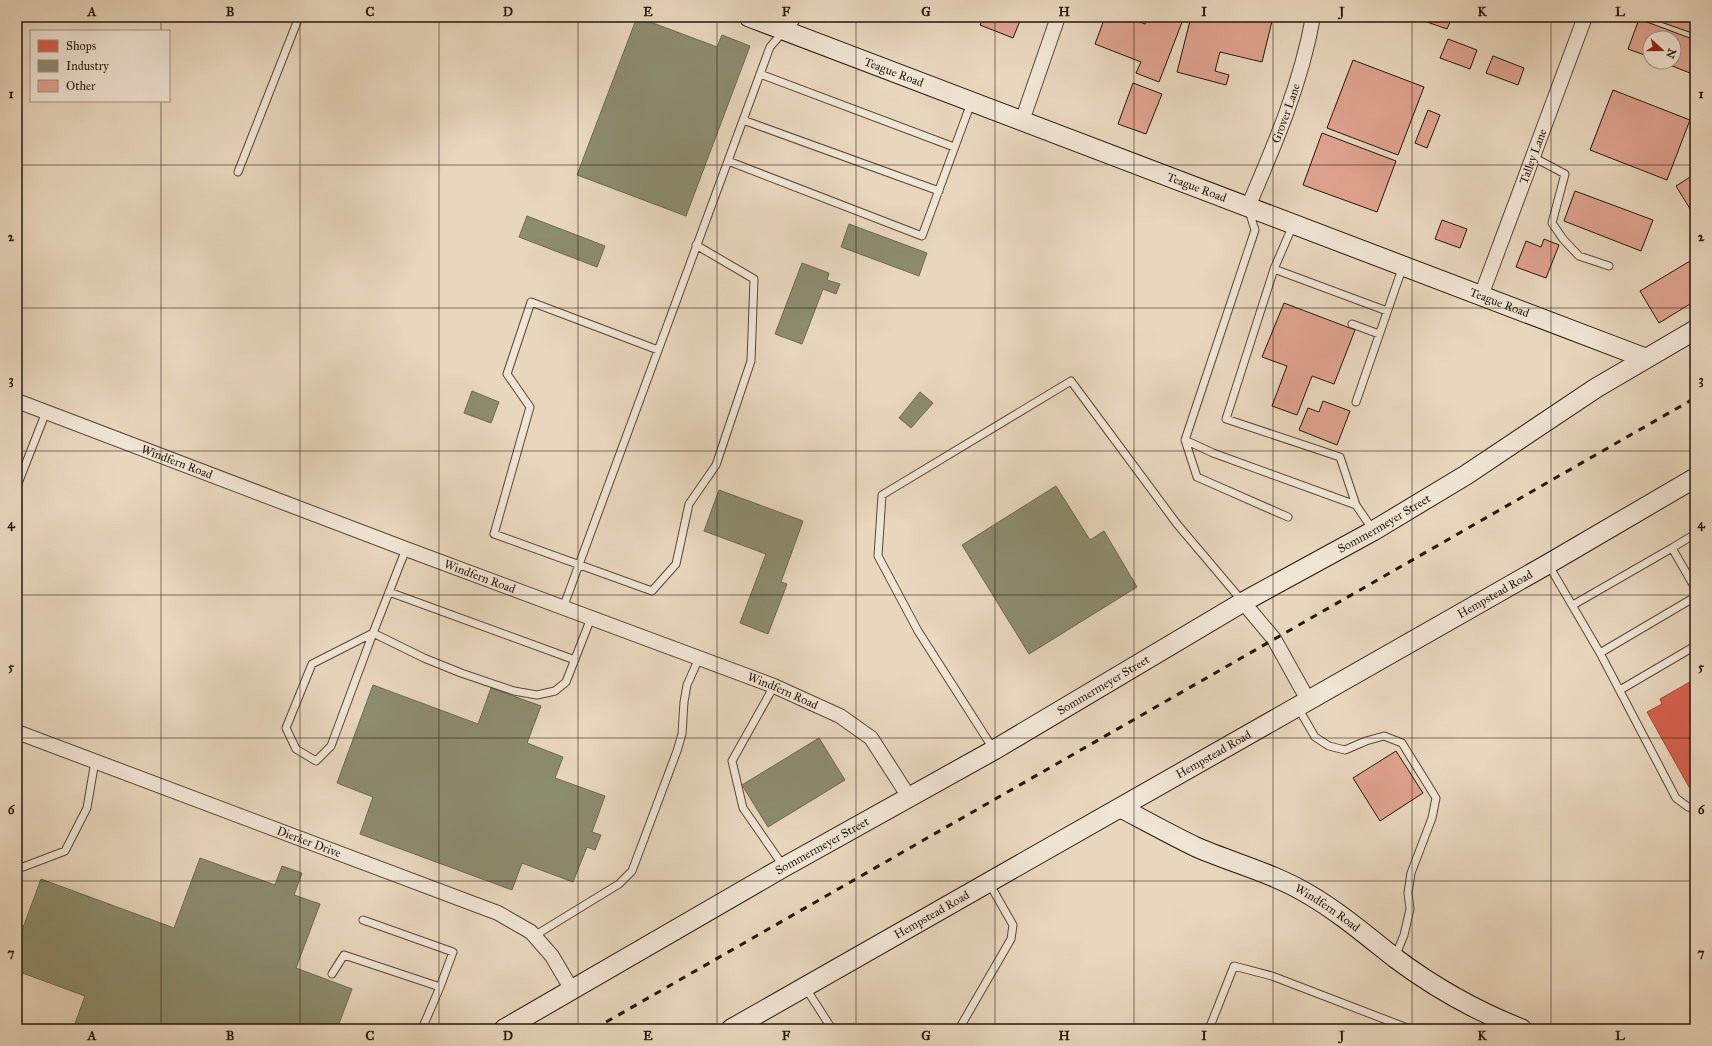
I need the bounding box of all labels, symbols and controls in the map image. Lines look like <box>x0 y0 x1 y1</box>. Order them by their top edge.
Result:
text: A <box>87 4 97 20</box>
text: B <box>226 4 235 20</box>
text: C <box>366 4 375 20</box>
text: D <box>503 4 513 20</box>
text: E <box>643 4 653 20</box>
text: F <box>782 4 791 20</box>
text: G <box>921 4 931 20</box>
text: H <box>1058 4 1070 20</box>
text: I <box>1201 4 1207 20</box>
text: J <box>1337 4 1345 20</box>
text: K <box>1477 4 1487 20</box>
text: L <box>1615 4 1625 20</box>
legend <box>30 30 170 102</box>
north arrow <box>1642 30 1682 70</box>
text: Shops <box>66 39 96 53</box>
text: N <box>1663 47 1679 61</box>
street label: Teague Road <box>862 54 926 90</box>
text: Industry <box>66 59 109 73</box>
text: Other <box>66 79 96 93</box>
street label: Grover Lane <box>1268 82 1303 145</box>
text: 1 <box>8 86 14 102</box>
text: 1 <box>1698 86 1704 102</box>
street label: Talley Lane <box>1516 127 1550 186</box>
street label: Teague Road <box>1165 170 1228 205</box>
text: 2 <box>8 229 15 245</box>
text: 2 <box>1698 229 1705 245</box>
street label: Teague Road <box>1468 285 1531 320</box>
text: 3 <box>8 372 14 388</box>
text: 3 <box>1698 372 1704 388</box>
street label: Windfern Road <box>139 442 215 482</box>
street label: Sommermeyer Street <box>1335 491 1434 556</box>
text: 4 <box>7 516 15 532</box>
text: 4 <box>1697 516 1705 532</box>
street label: Windfern Road <box>442 557 518 596</box>
street label: Hempstead Road <box>1455 567 1535 621</box>
street label: Sommermeyer Street <box>1055 652 1153 718</box>
text: 5 <box>8 659 15 675</box>
text: 5 <box>1698 659 1705 675</box>
street label: Windfern Road <box>746 670 820 712</box>
street label: Hempstead Road <box>1173 728 1253 781</box>
text: 6 <box>8 802 16 818</box>
text: 6 <box>1698 802 1706 818</box>
street label: Sommermeyer Street <box>773 814 872 878</box>
street label: Dierker Drive <box>275 823 343 860</box>
street label: Windfern Road <box>1293 881 1363 935</box>
street label: Hempstead Road <box>892 888 972 942</box>
text: 7 <box>8 945 15 961</box>
text: 7 <box>1698 945 1705 961</box>
text: A <box>87 1028 97 1044</box>
text: B <box>226 1028 235 1044</box>
text: C <box>366 1028 375 1044</box>
text: D <box>503 1028 513 1044</box>
text: E <box>643 1028 653 1044</box>
text: F <box>782 1028 791 1044</box>
text: G <box>921 1028 931 1044</box>
text: H <box>1058 1028 1070 1044</box>
text: I <box>1201 1028 1207 1044</box>
text: J <box>1337 1028 1345 1044</box>
text: K <box>1477 1028 1487 1044</box>
text: L <box>1615 1028 1625 1044</box>

